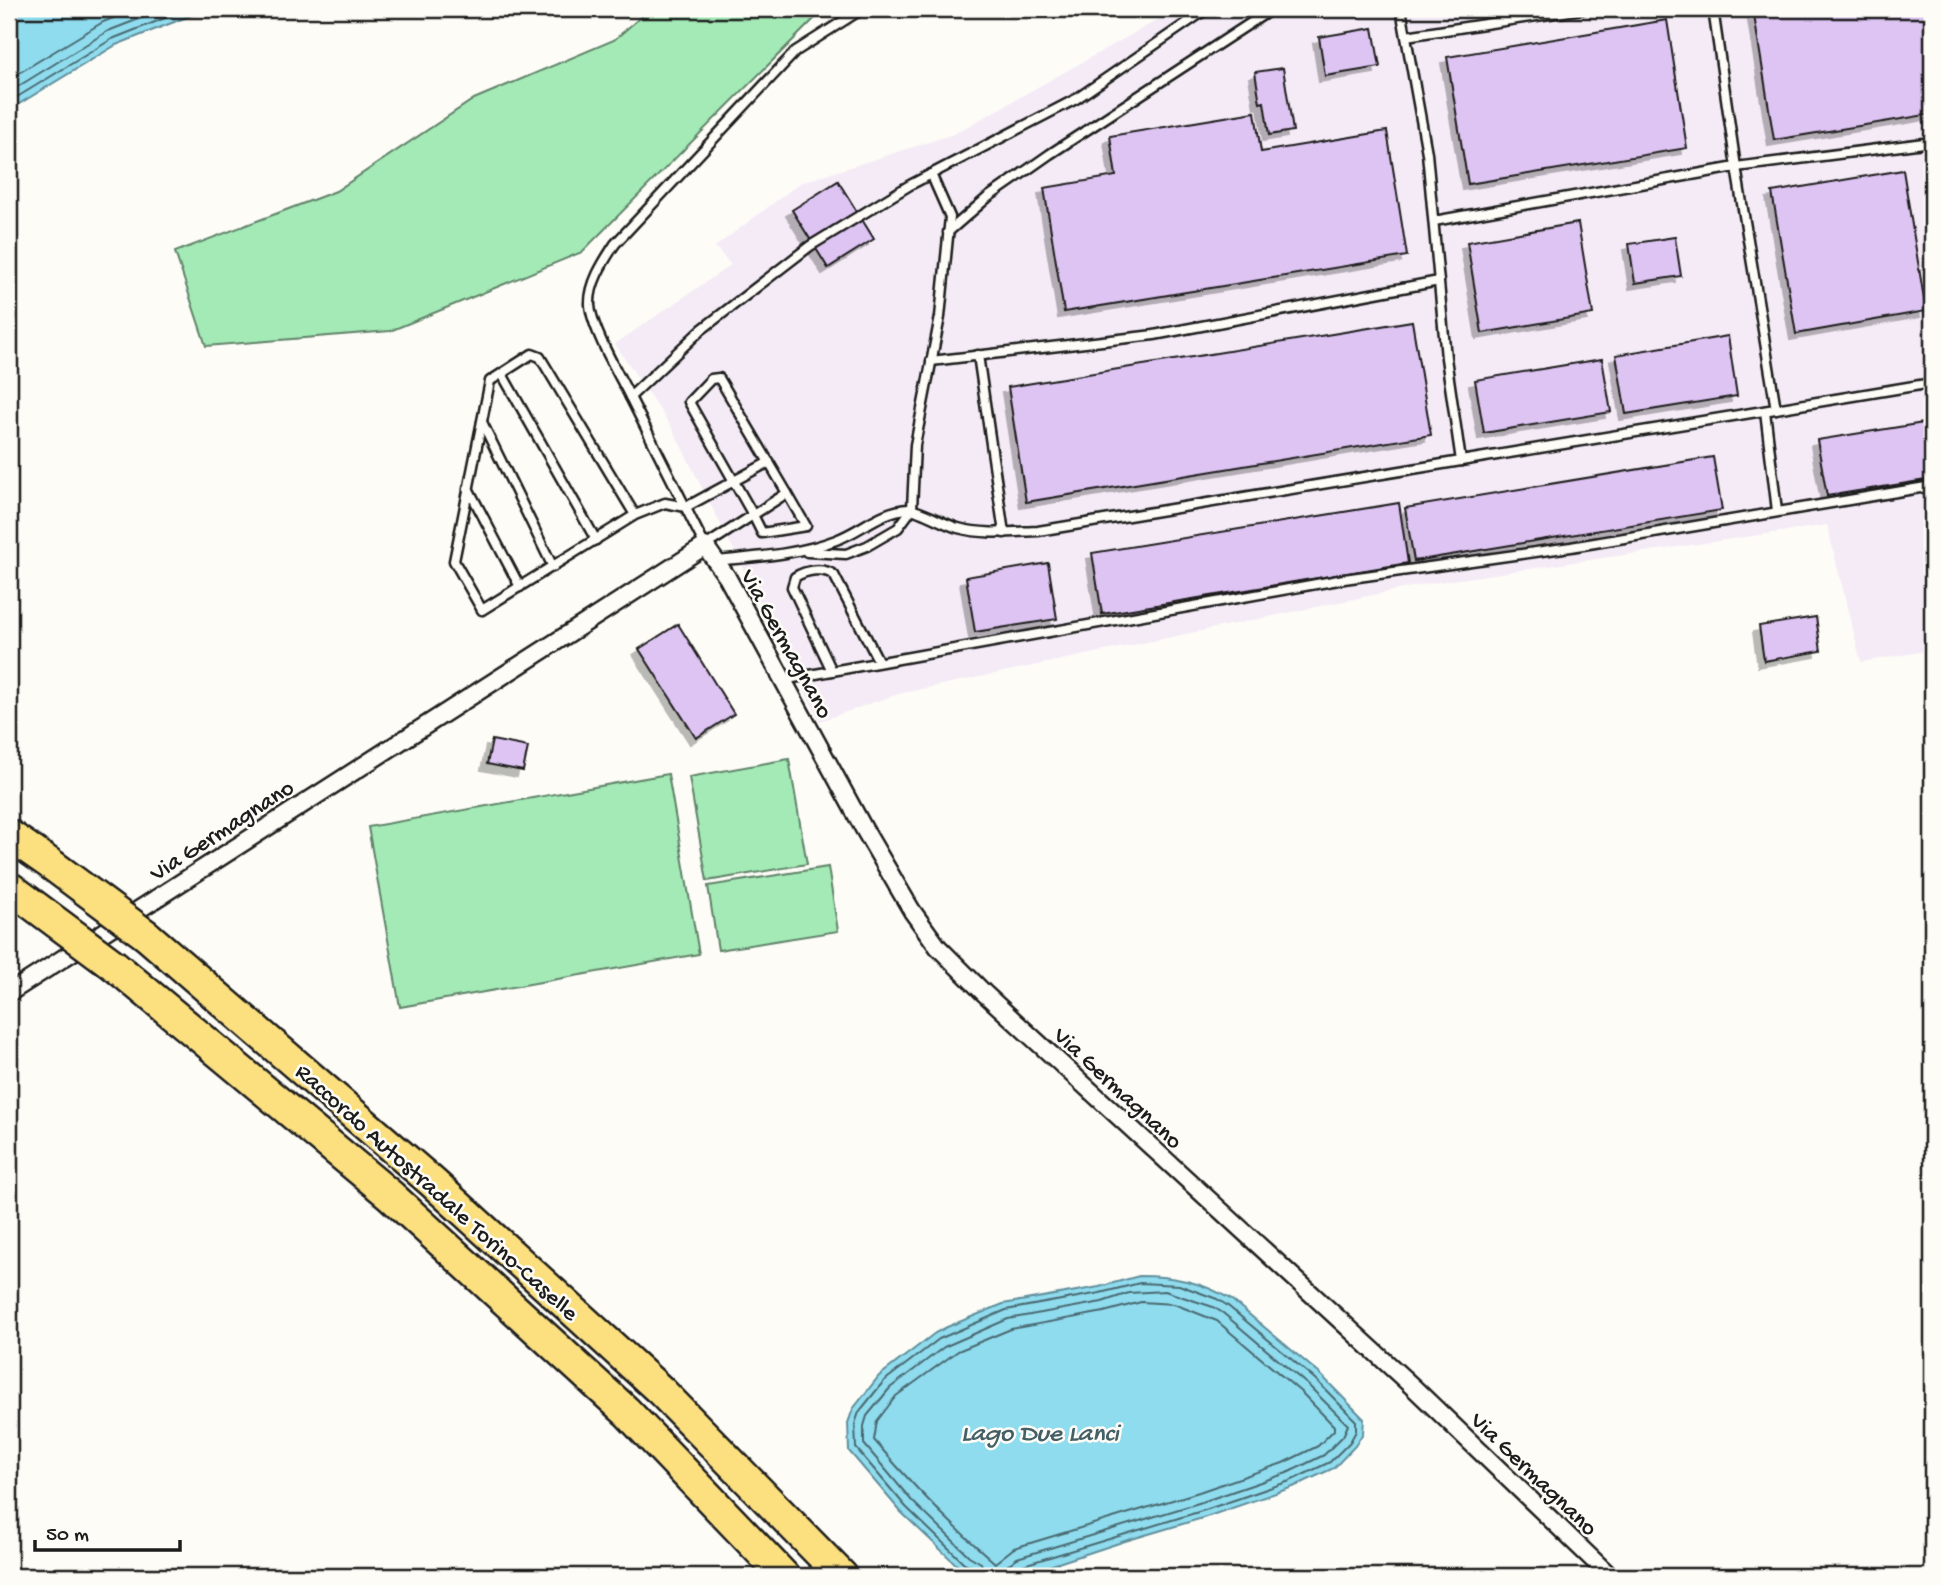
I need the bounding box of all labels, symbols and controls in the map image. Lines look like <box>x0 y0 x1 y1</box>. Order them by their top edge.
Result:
street label: Via Germagnano <box>731 564 838 724</box>
street label: Via Germagnano <box>144 775 300 890</box>
street label: Via Germagnano <box>1045 1022 1187 1157</box>
street label: Raccordo Autostradale Torino-Caselle <box>288 1059 584 1329</box>
street label: Via Germagnano <box>1462 1407 1602 1544</box>
water label: Lago Due Lanci <box>961 1420 1122 1451</box>
scale bar <box>35 1508 180 1552</box>
text: 50 m <box>46 1524 89 1549</box>

